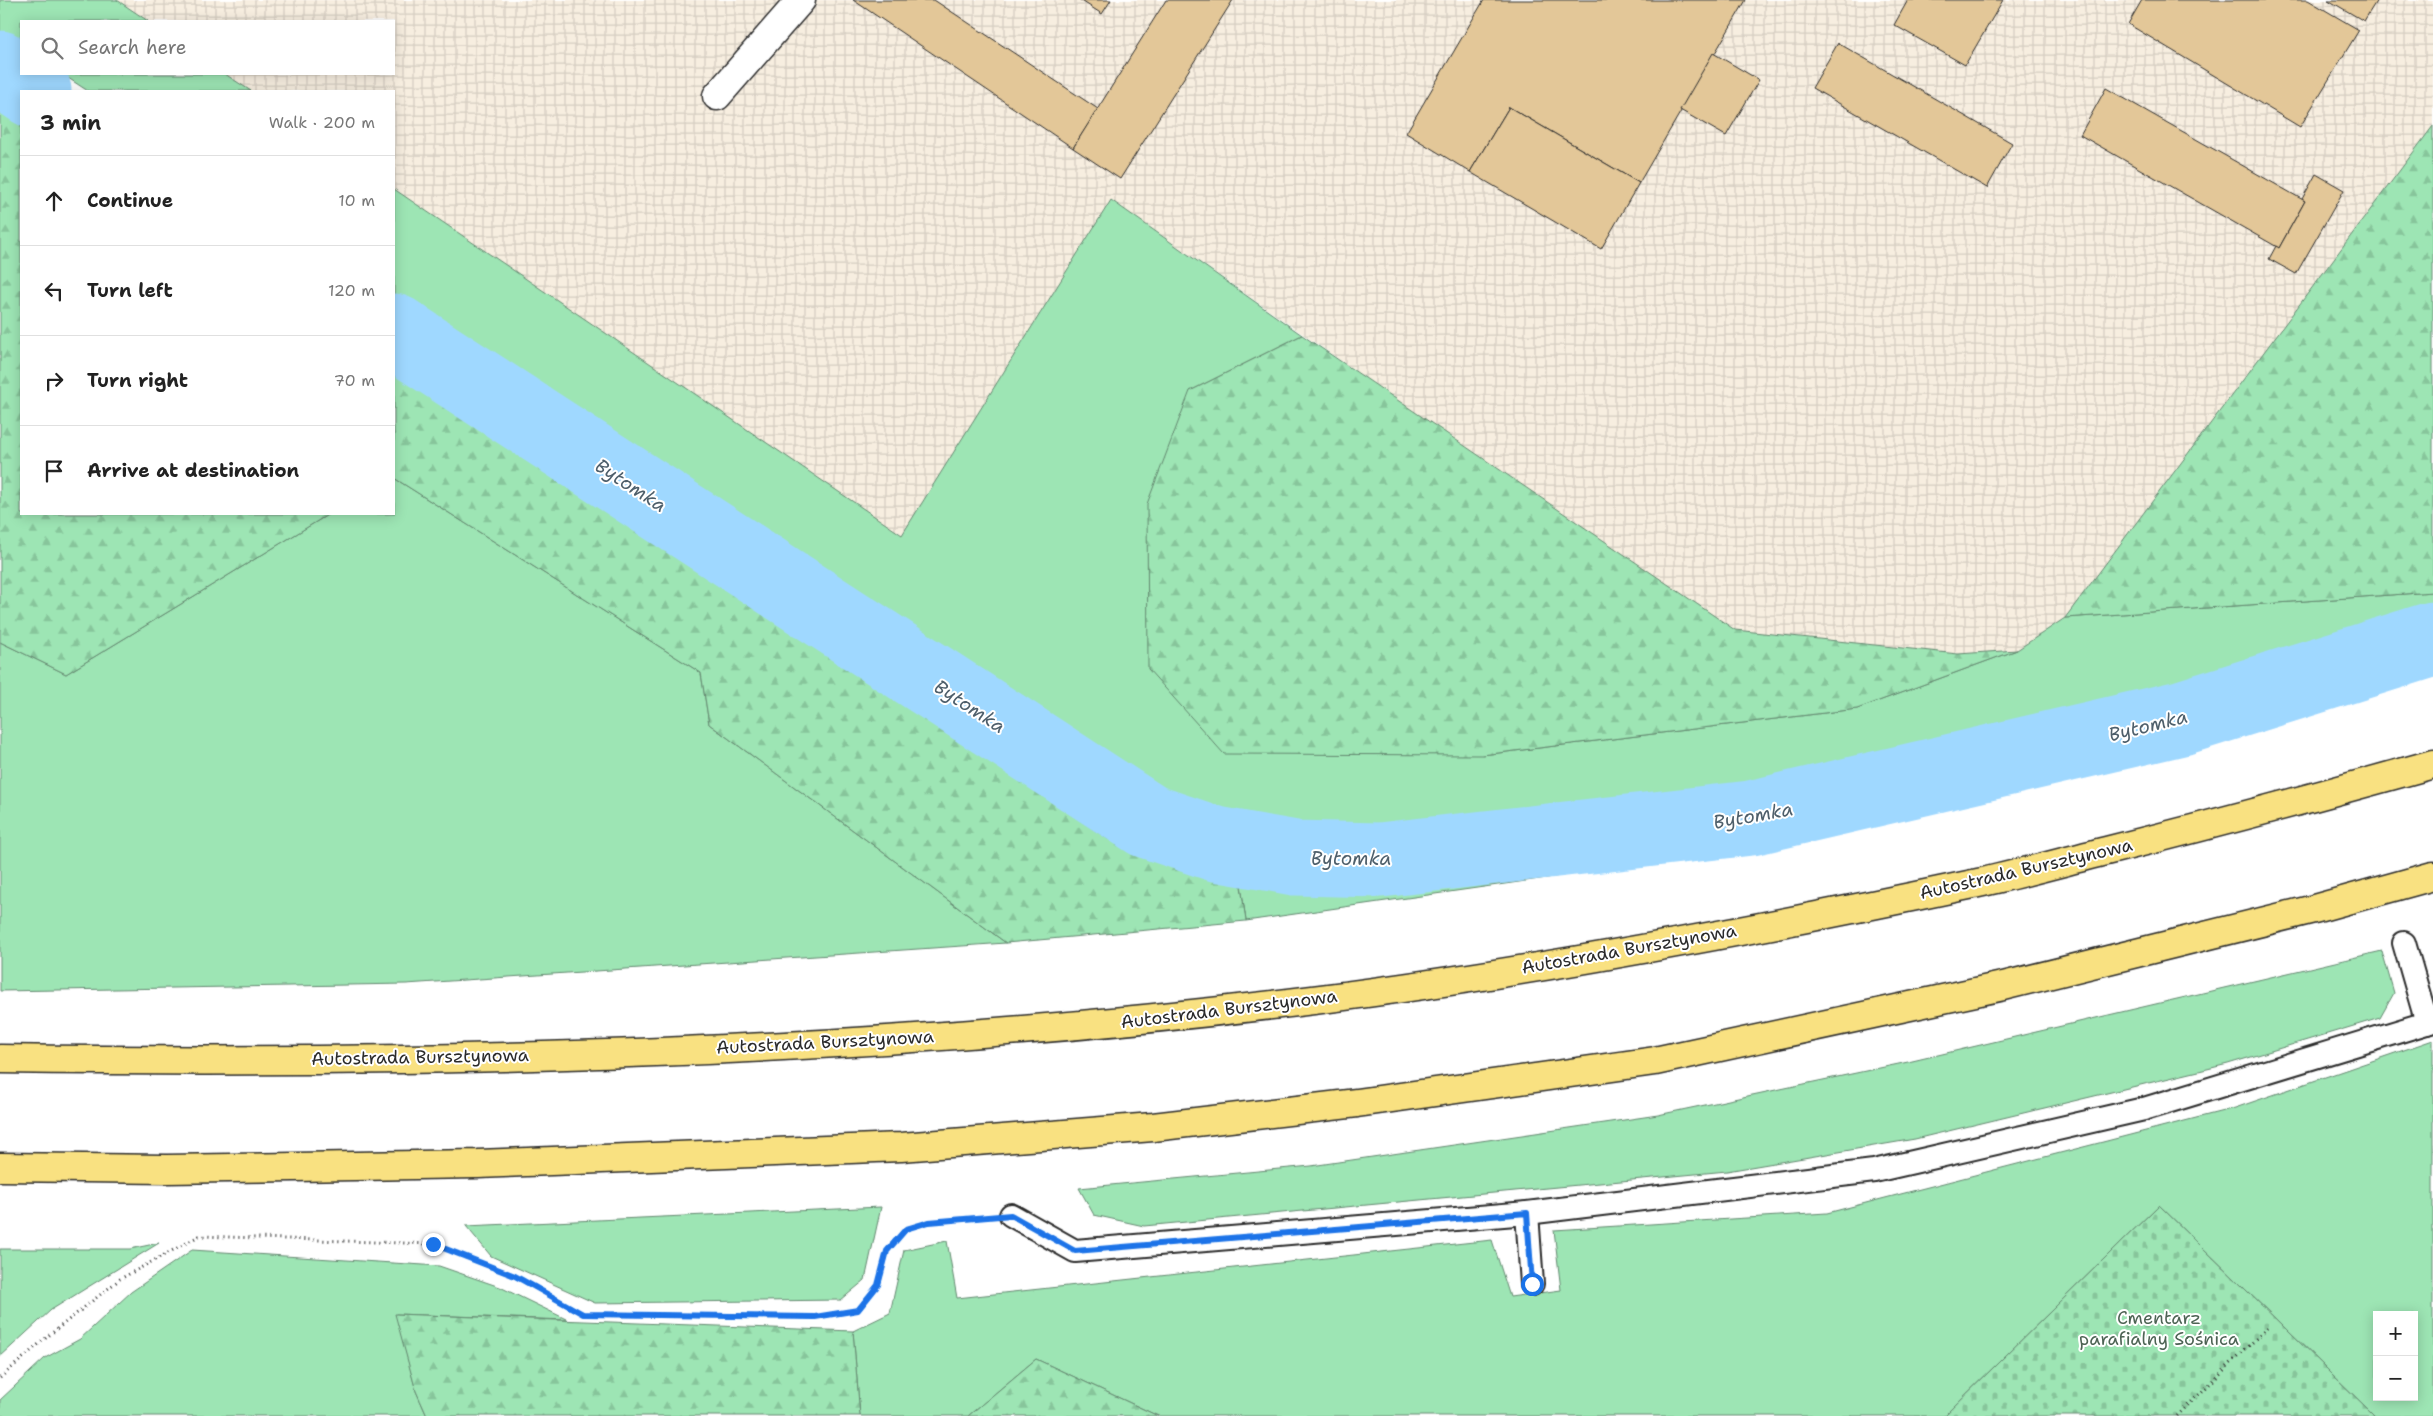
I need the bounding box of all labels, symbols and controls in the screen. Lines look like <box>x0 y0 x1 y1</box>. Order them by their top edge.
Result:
search box <box>20 20 395 75</box>
icon: search <box>38 34 66 62</box>
text: Search here <box>78 35 187 60</box>
text: 3 min <box>40 109 101 137</box>
text: Walk · 200 m <box>269 112 375 133</box>
icon: ahead <box>40 187 68 215</box>
text: Continue <box>87 188 173 213</box>
text: 10 m <box>338 190 375 211</box>
icon: left <box>40 277 68 305</box>
text: Turn left <box>87 278 173 303</box>
text: 120 m <box>328 280 375 301</box>
icon: right <box>40 367 68 395</box>
text: Turn right <box>87 368 188 393</box>
text: 70 m <box>334 370 375 391</box>
water label: Bytomka <box>590 453 671 518</box>
icon: arrive <box>40 457 68 485</box>
text: Arrive at destination <box>87 458 299 483</box>
water label: Bytomka <box>929 674 1010 739</box>
water label: Bytomka <box>2106 704 2190 747</box>
water label: Bytomka <box>1711 796 1795 835</box>
street label: Autostrada Bursztynowa <box>1917 833 2135 905</box>
water label: Bytomka <box>1311 846 1391 871</box>
street label: Autostrada Bursztynowa <box>1520 918 1738 980</box>
street label: Autostrada Bursztynowa <box>1119 984 1339 1034</box>
street label: Autostrada Bursztynowa <box>716 1024 934 1060</box>
street label: Autostrada Bursztynowa <box>311 1043 529 1071</box>
route end <box>422 1233 445 1256</box>
route start <box>1521 1273 1544 1296</box>
park label: Cmentarz parafialny Sośnica <box>2079 1306 2239 1351</box>
map controls <box>2373 1311 2418 1401</box>
button: + <box>2373 1311 2418 1356</box>
button: − <box>2373 1356 2418 1401</box>

